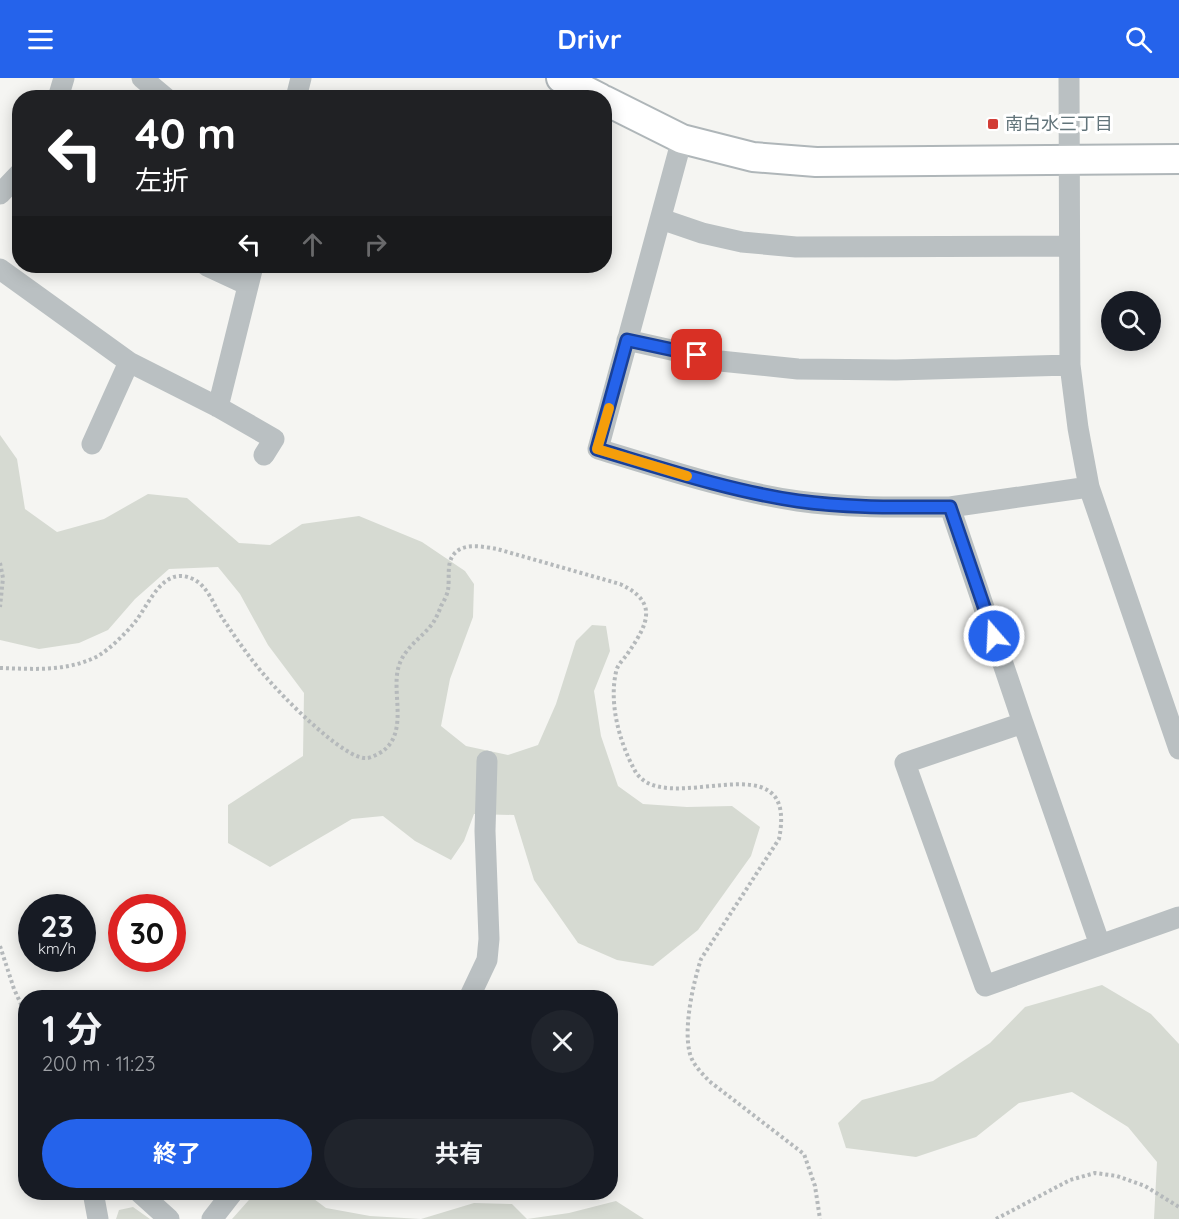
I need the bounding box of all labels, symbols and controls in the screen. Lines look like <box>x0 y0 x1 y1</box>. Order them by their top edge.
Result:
text: Drivr <box>557 22 622 56</box>
icon: menu <box>24 23 57 56</box>
icon: search <box>1122 23 1155 56</box>
text: 40 m <box>135 107 236 160</box>
place label: 南白水三丁目 <box>1005 112 1113 135</box>
icon: left <box>36 114 114 192</box>
marker: 南白水三丁目 <box>986 117 1000 131</box>
text: 左折 <box>135 163 189 197</box>
icon: left <box>233 228 266 261</box>
icon: ahead <box>296 228 329 261</box>
icon: right <box>359 228 392 261</box>
map controls <box>1101 291 1161 351</box>
button: search <box>1101 291 1161 351</box>
pin <box>671 329 722 380</box>
icon: arrive <box>680 338 713 371</box>
position arrow <box>962 604 1026 668</box>
speed limit sign: 30 <box>108 894 186 972</box>
text: 23 <box>40 907 74 945</box>
text: km/h <box>38 939 76 958</box>
text: 1 分 <box>42 1006 102 1051</box>
button: close <box>531 1010 594 1073</box>
text: 200 m · 11:23 <box>42 1051 156 1076</box>
button: 終了 <box>42 1119 312 1188</box>
button: 共有 <box>324 1119 594 1188</box>

